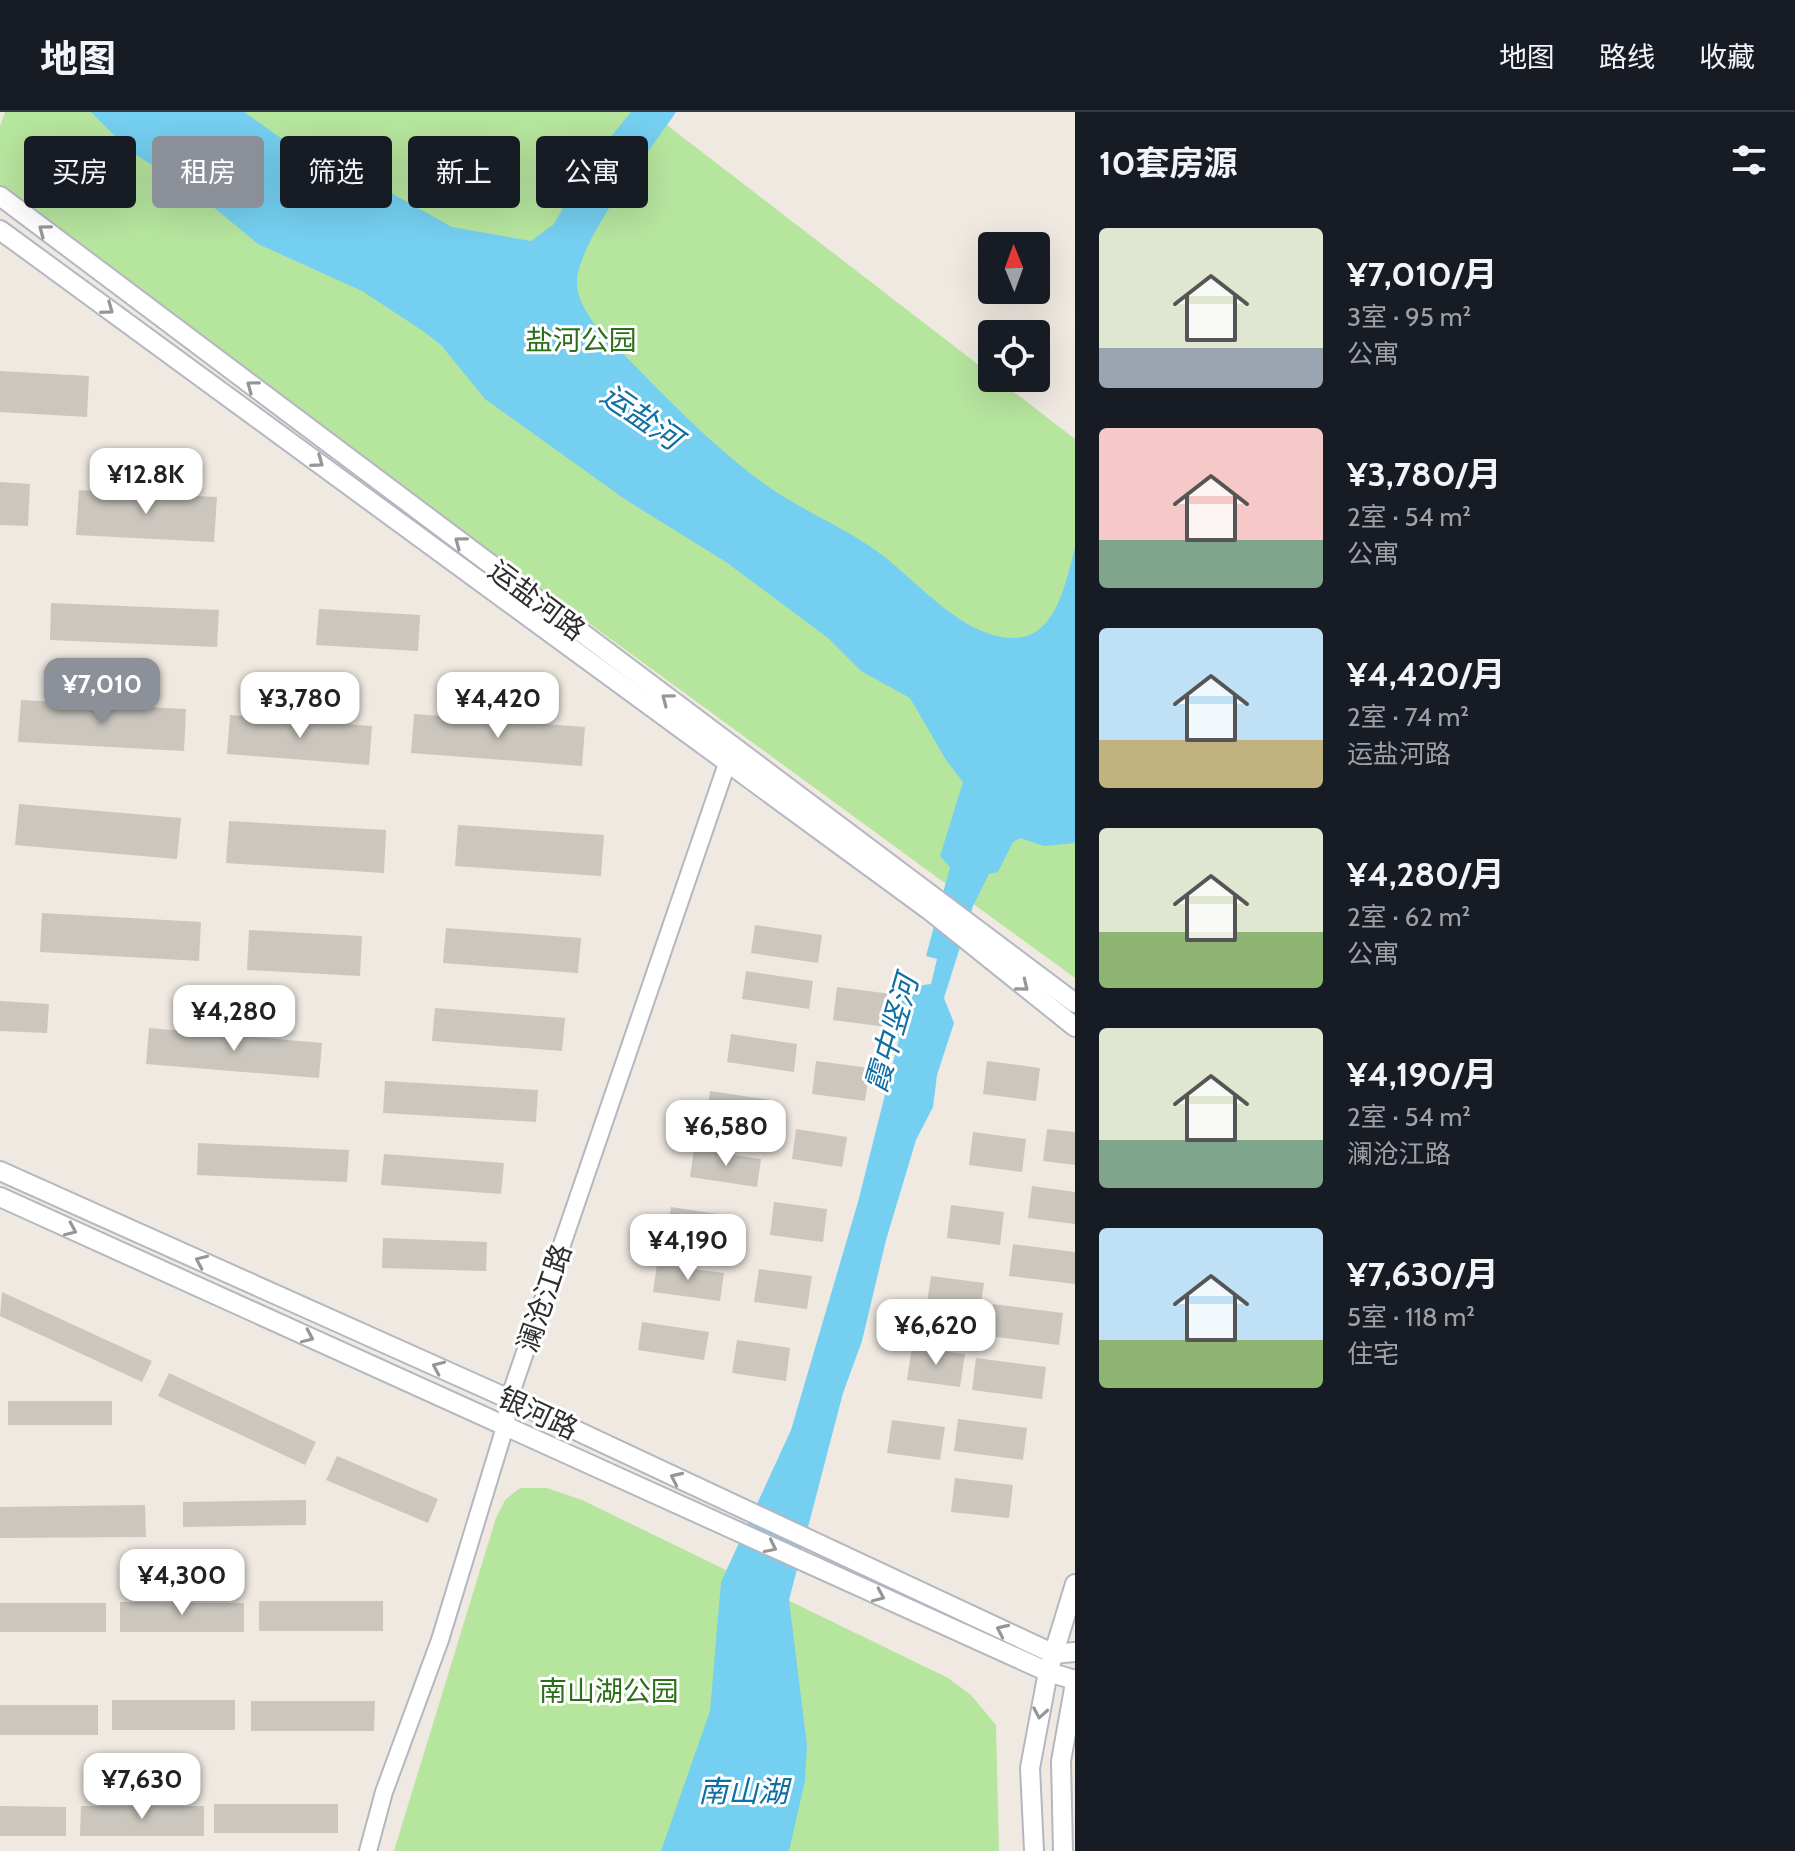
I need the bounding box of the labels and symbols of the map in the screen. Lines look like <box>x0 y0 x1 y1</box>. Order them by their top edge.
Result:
one-way arrow <box>38 225 53 239</box>
north arrow <box>978 232 1050 304</box>
one-way arrow <box>99 299 114 314</box>
park label: 盐河公园 <box>525 323 637 357</box>
water label: 运盐河 <box>594 376 693 460</box>
one-way arrow <box>246 381 261 395</box>
pin: ¥12.8K <box>81 448 211 516</box>
one-way arrow <box>309 453 324 467</box>
one-way arrow <box>454 538 468 552</box>
street label: 运盐河路 <box>482 553 592 647</box>
pin: ¥7,010 <box>37 658 167 726</box>
pin: ¥3,780 <box>235 672 365 740</box>
pin: ¥4,420 <box>433 672 563 740</box>
one-way arrow <box>662 694 676 708</box>
water label: 霞中竖河 <box>857 966 927 1097</box>
one-way arrow <box>1014 976 1028 991</box>
pin: ¥4,280 <box>169 985 299 1053</box>
pin: ¥6,580 <box>661 1100 791 1168</box>
pin: ¥4,190 <box>623 1214 753 1282</box>
one-way arrow <box>63 1220 77 1236</box>
street label: 澜沧江路 <box>510 1240 578 1356</box>
one-way arrow <box>194 1254 209 1270</box>
pin: ¥6,620 <box>871 1299 1001 1367</box>
one-way arrow <box>299 1328 314 1344</box>
one-way arrow <box>432 1360 446 1376</box>
street label: 银河路 <box>493 1380 583 1446</box>
one-way arrow <box>669 1472 684 1488</box>
one-way arrow <box>763 1537 778 1553</box>
pin: ¥4,300 <box>117 1549 247 1617</box>
one-way arrow <box>871 1587 885 1603</box>
one-way arrow <box>996 1624 1011 1640</box>
park label: 南山湖公园 <box>539 1674 679 1708</box>
one-way arrow <box>1033 1706 1050 1720</box>
pin: ¥7,630 <box>77 1753 207 1821</box>
water label: 南山湖 <box>698 1773 792 1810</box>

